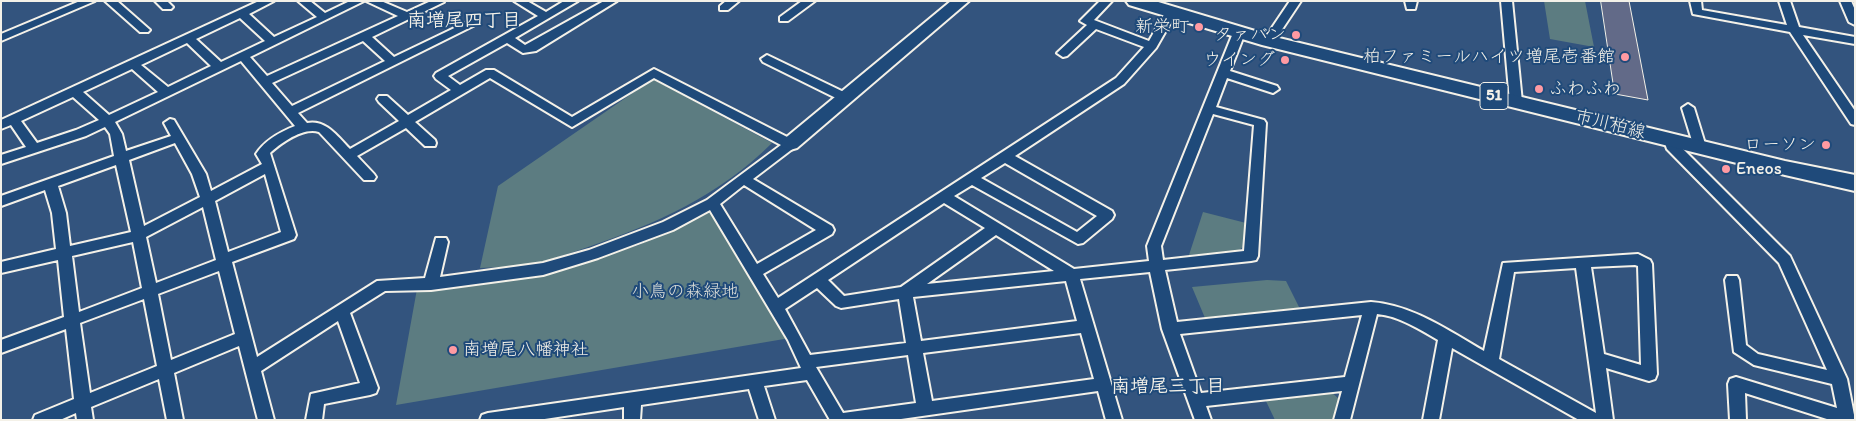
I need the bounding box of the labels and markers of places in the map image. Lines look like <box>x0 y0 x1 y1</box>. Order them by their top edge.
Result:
place label: 新栄町 <box>1135 16 1189 38</box>
marker: 新栄町 <box>1193 21 1205 33</box>
place label: タァバン <box>1214 24 1286 46</box>
marker: タァバン <box>1290 29 1302 41</box>
place label: 柏ファミールハイツ増尾壱番館 <box>1363 46 1615 68</box>
place label: ウイング <box>1203 49 1275 71</box>
marker: 柏ファミールハイツ増尾壱番館 <box>1619 51 1631 63</box>
marker: ウイング <box>1279 54 1291 66</box>
place label: ふわふわ <box>1549 78 1621 100</box>
marker: ふわふわ <box>1533 83 1545 95</box>
place label: ローソン <box>1744 134 1816 156</box>
marker: ローソン <box>1820 139 1832 151</box>
place label: Eneos <box>1736 158 1782 180</box>
marker: Eneos <box>1720 163 1732 175</box>
place label: 南増尾八幡神社 <box>463 339 589 361</box>
marker: 南増尾八幡神社 <box>447 344 459 356</box>

